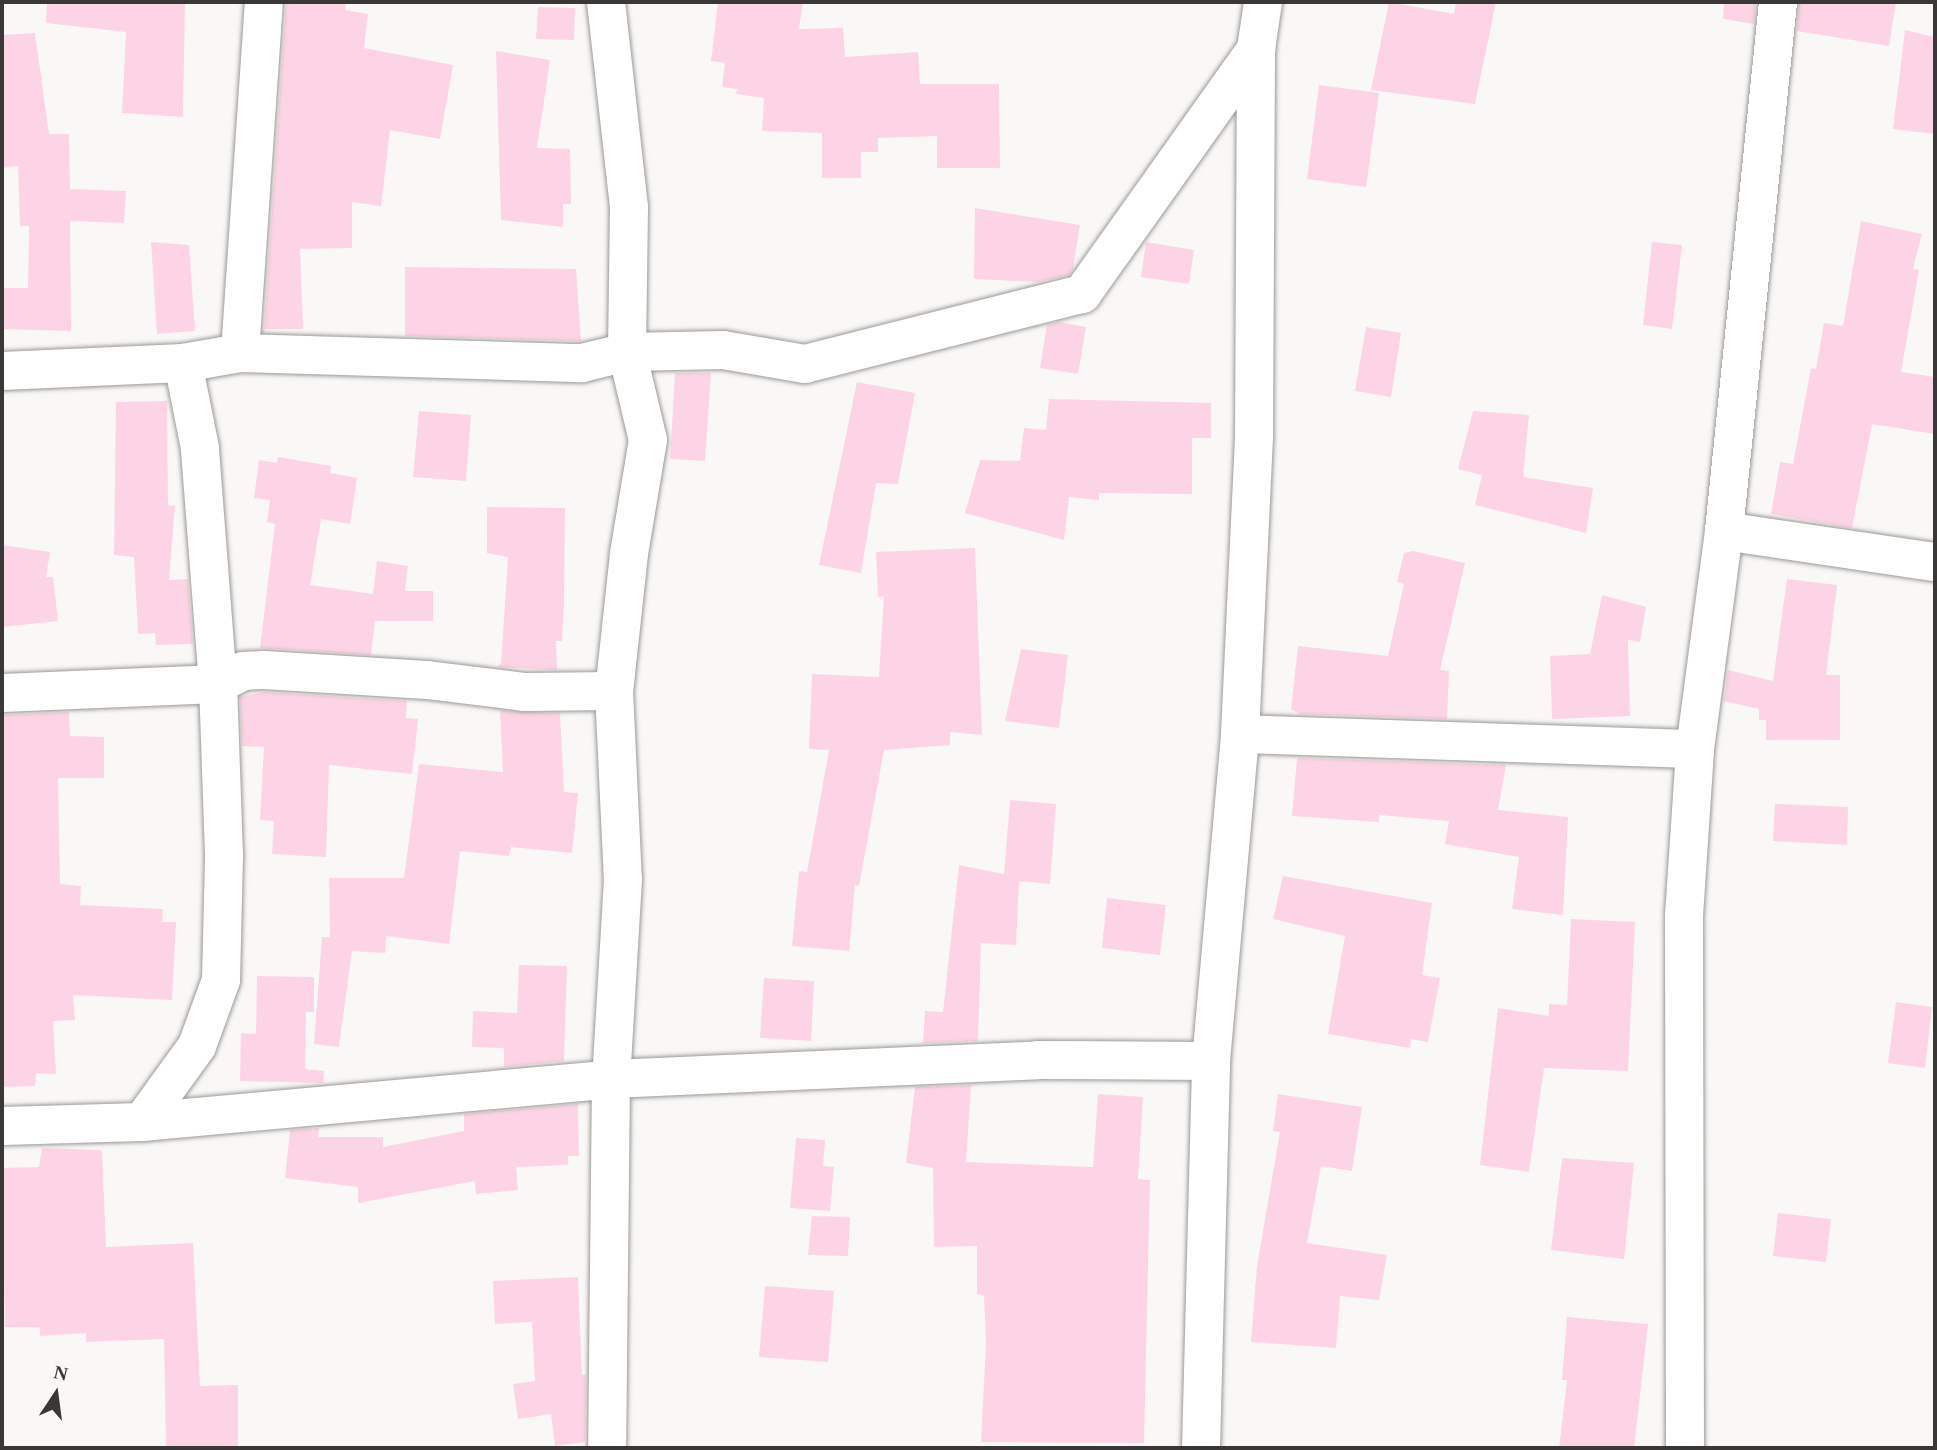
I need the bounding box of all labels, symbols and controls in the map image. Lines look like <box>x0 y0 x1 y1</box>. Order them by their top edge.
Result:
north arrow <box>21 1359 91 1429</box>
text: N <box>52 1361 70 1385</box>

